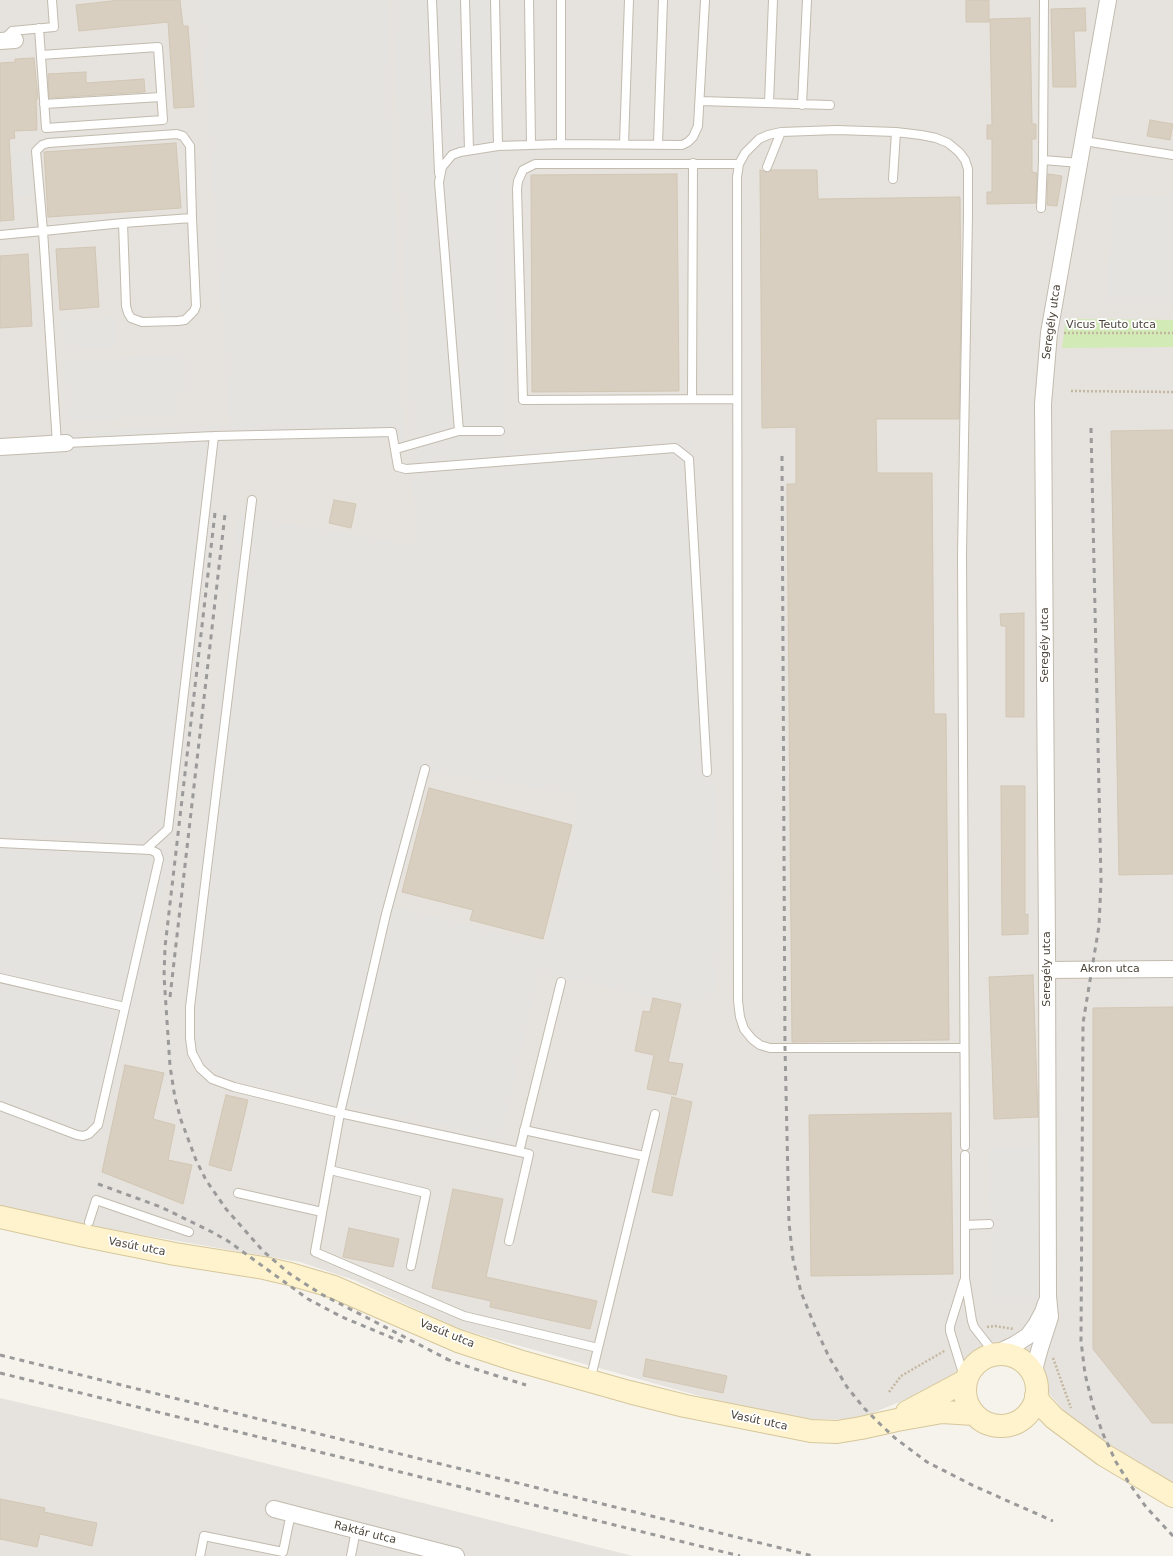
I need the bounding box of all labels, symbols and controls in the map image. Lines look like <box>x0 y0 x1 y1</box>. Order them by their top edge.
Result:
street label: Seregély utca <box>1040 284 1064 360</box>
street label: Vicus Teuto utca <box>1066 318 1156 332</box>
street label: Seregély utca <box>1038 607 1052 683</box>
street label: Seregély utca <box>1040 931 1054 1007</box>
street label: Akron utca <box>1080 962 1140 976</box>
street label: Vasút utca <box>107 1235 167 1259</box>
street label: Vasút utca <box>418 1317 476 1351</box>
street label: Vasút utca <box>729 1409 789 1433</box>
street label: Raktár utca <box>333 1519 397 1547</box>

